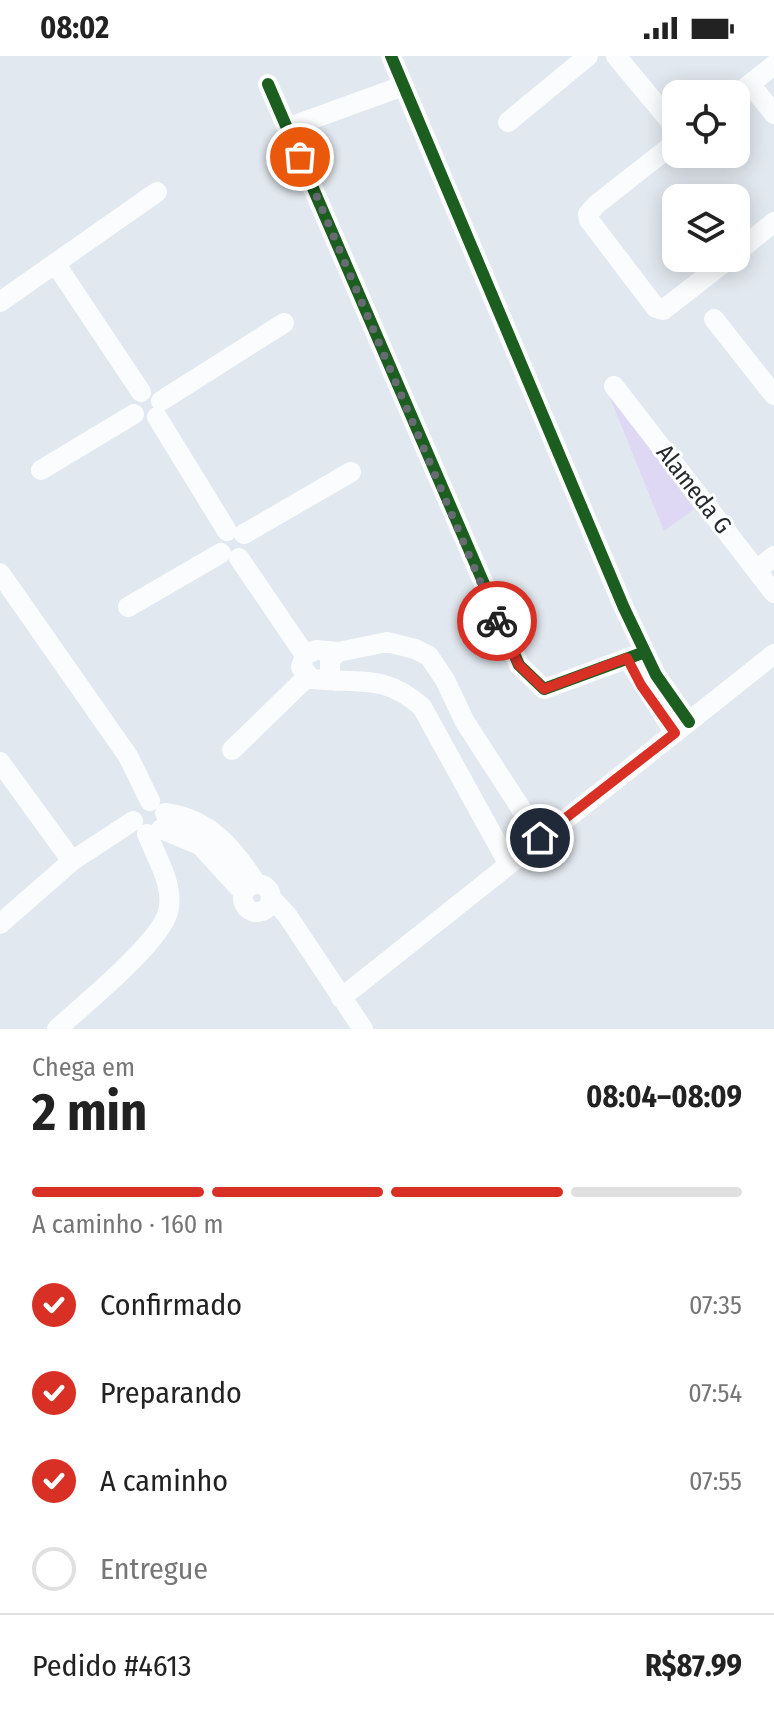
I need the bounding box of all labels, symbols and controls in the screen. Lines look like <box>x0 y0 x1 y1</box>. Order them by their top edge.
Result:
text: 08:02 <box>40 10 109 46</box>
map controls <box>662 80 750 272</box>
button: locate <box>662 80 750 168</box>
pin <box>266 123 334 191</box>
icon: bag <box>278 135 322 179</box>
button: layers <box>662 184 750 272</box>
street label: Alameda G <box>651 439 737 539</box>
courier <box>457 581 537 661</box>
icon: bike <box>475 599 519 643</box>
pin <box>506 804 574 872</box>
icon: home <box>518 816 562 860</box>
text: Chega em <box>32 1052 135 1083</box>
text: 08:04–08:09 <box>586 1079 742 1115</box>
text: 2 min <box>32 1081 147 1144</box>
text: A caminho · 160 m <box>32 1209 223 1240</box>
icon: check <box>32 1283 76 1327</box>
text: Confirmado <box>100 1287 242 1323</box>
text: 07:35 <box>689 1290 742 1321</box>
icon: check <box>32 1371 76 1415</box>
text: Preparando <box>100 1375 242 1411</box>
text: 07:54 <box>688 1378 742 1409</box>
icon: check <box>32 1459 76 1503</box>
text: A caminho <box>100 1463 228 1499</box>
text: 07:55 <box>689 1466 742 1497</box>
text: Entregue <box>100 1551 208 1587</box>
text: Pedido #4613 <box>32 1648 192 1684</box>
text: R$87.99 <box>645 1648 742 1684</box>

